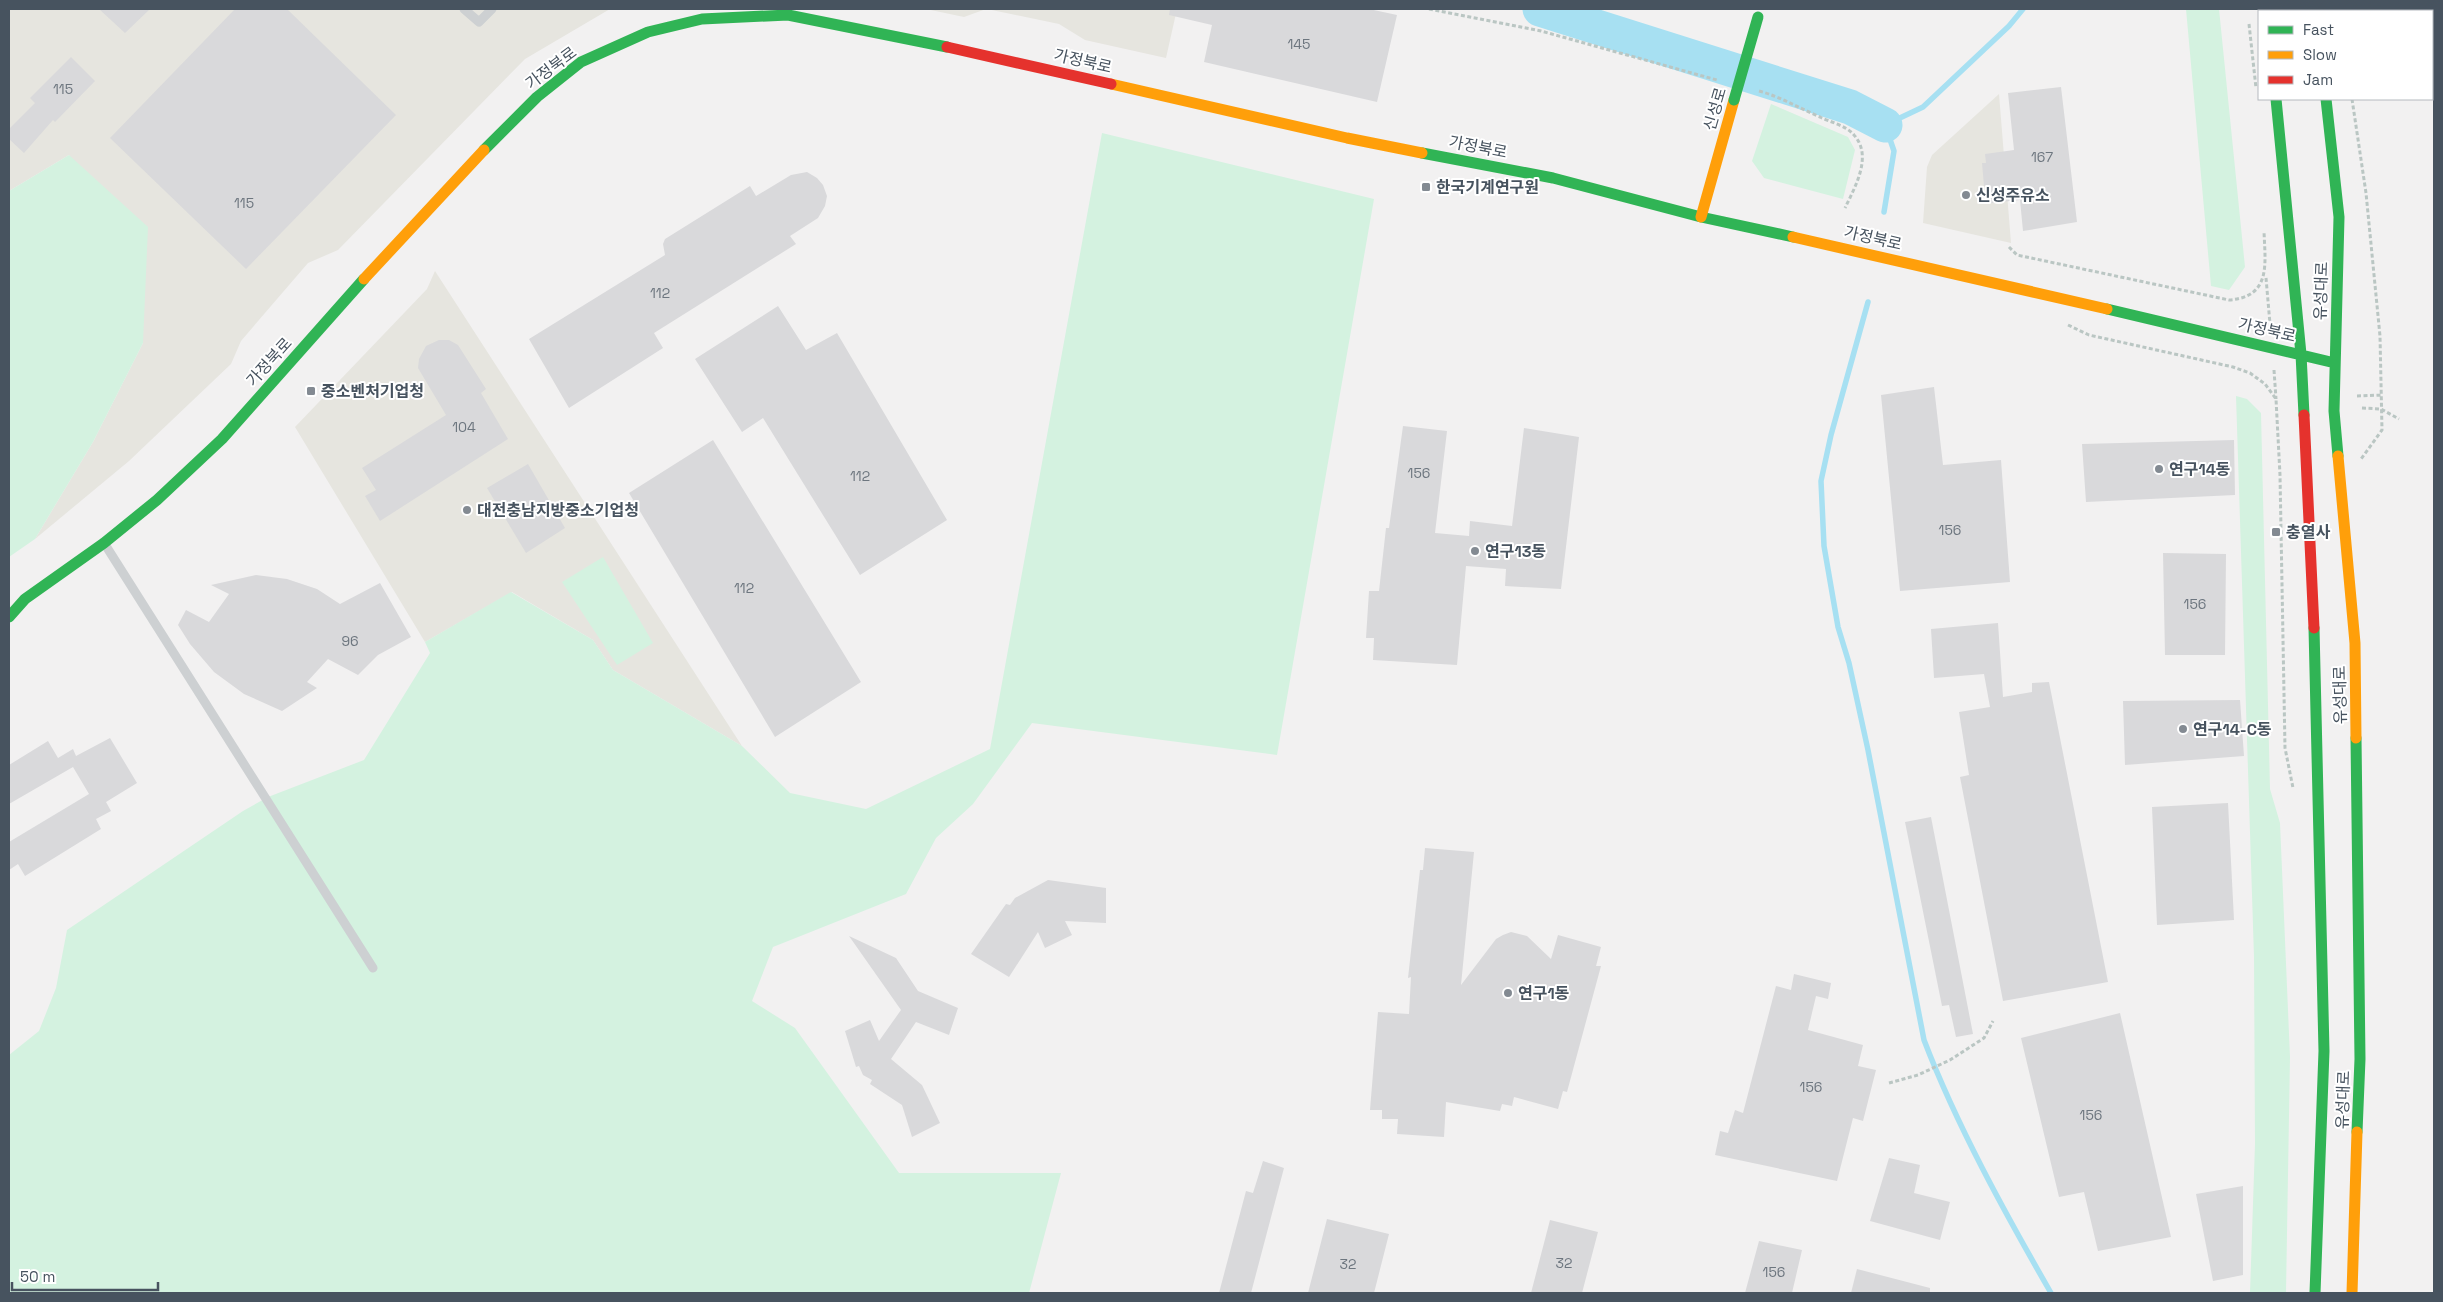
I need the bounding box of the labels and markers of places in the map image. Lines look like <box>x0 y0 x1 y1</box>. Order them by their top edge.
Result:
place label: 한국기계연구원 <box>1436 177 1539 198</box>
marker: 한국기계연구원 <box>1420 181 1432 193</box>
place label: 신성주유소 <box>1976 185 2050 206</box>
marker: 신성주유소 <box>1960 189 1972 201</box>
place label: 중소벤처기업청 <box>321 381 424 402</box>
marker: 중소벤처기업청 <box>305 385 317 397</box>
place label: 연구14동 <box>2169 459 2231 480</box>
marker: 연구14동 <box>2153 463 2165 475</box>
place label: 대전충남지방중소기업청 <box>477 500 639 521</box>
marker: 대전충남지방중소기업청 <box>461 504 473 516</box>
place label: 충열사 <box>2286 522 2330 543</box>
marker: 충열사 <box>2270 526 2282 538</box>
place label: 연구13동 <box>1485 541 1546 562</box>
marker: 연구13동 <box>1469 545 1481 557</box>
place label: 연구14-C동 <box>2193 719 2272 740</box>
marker: 연구14-C동 <box>2177 723 2189 735</box>
place label: 연구1동 <box>1518 983 1569 1004</box>
marker: 연구1동 <box>1502 987 1514 999</box>

